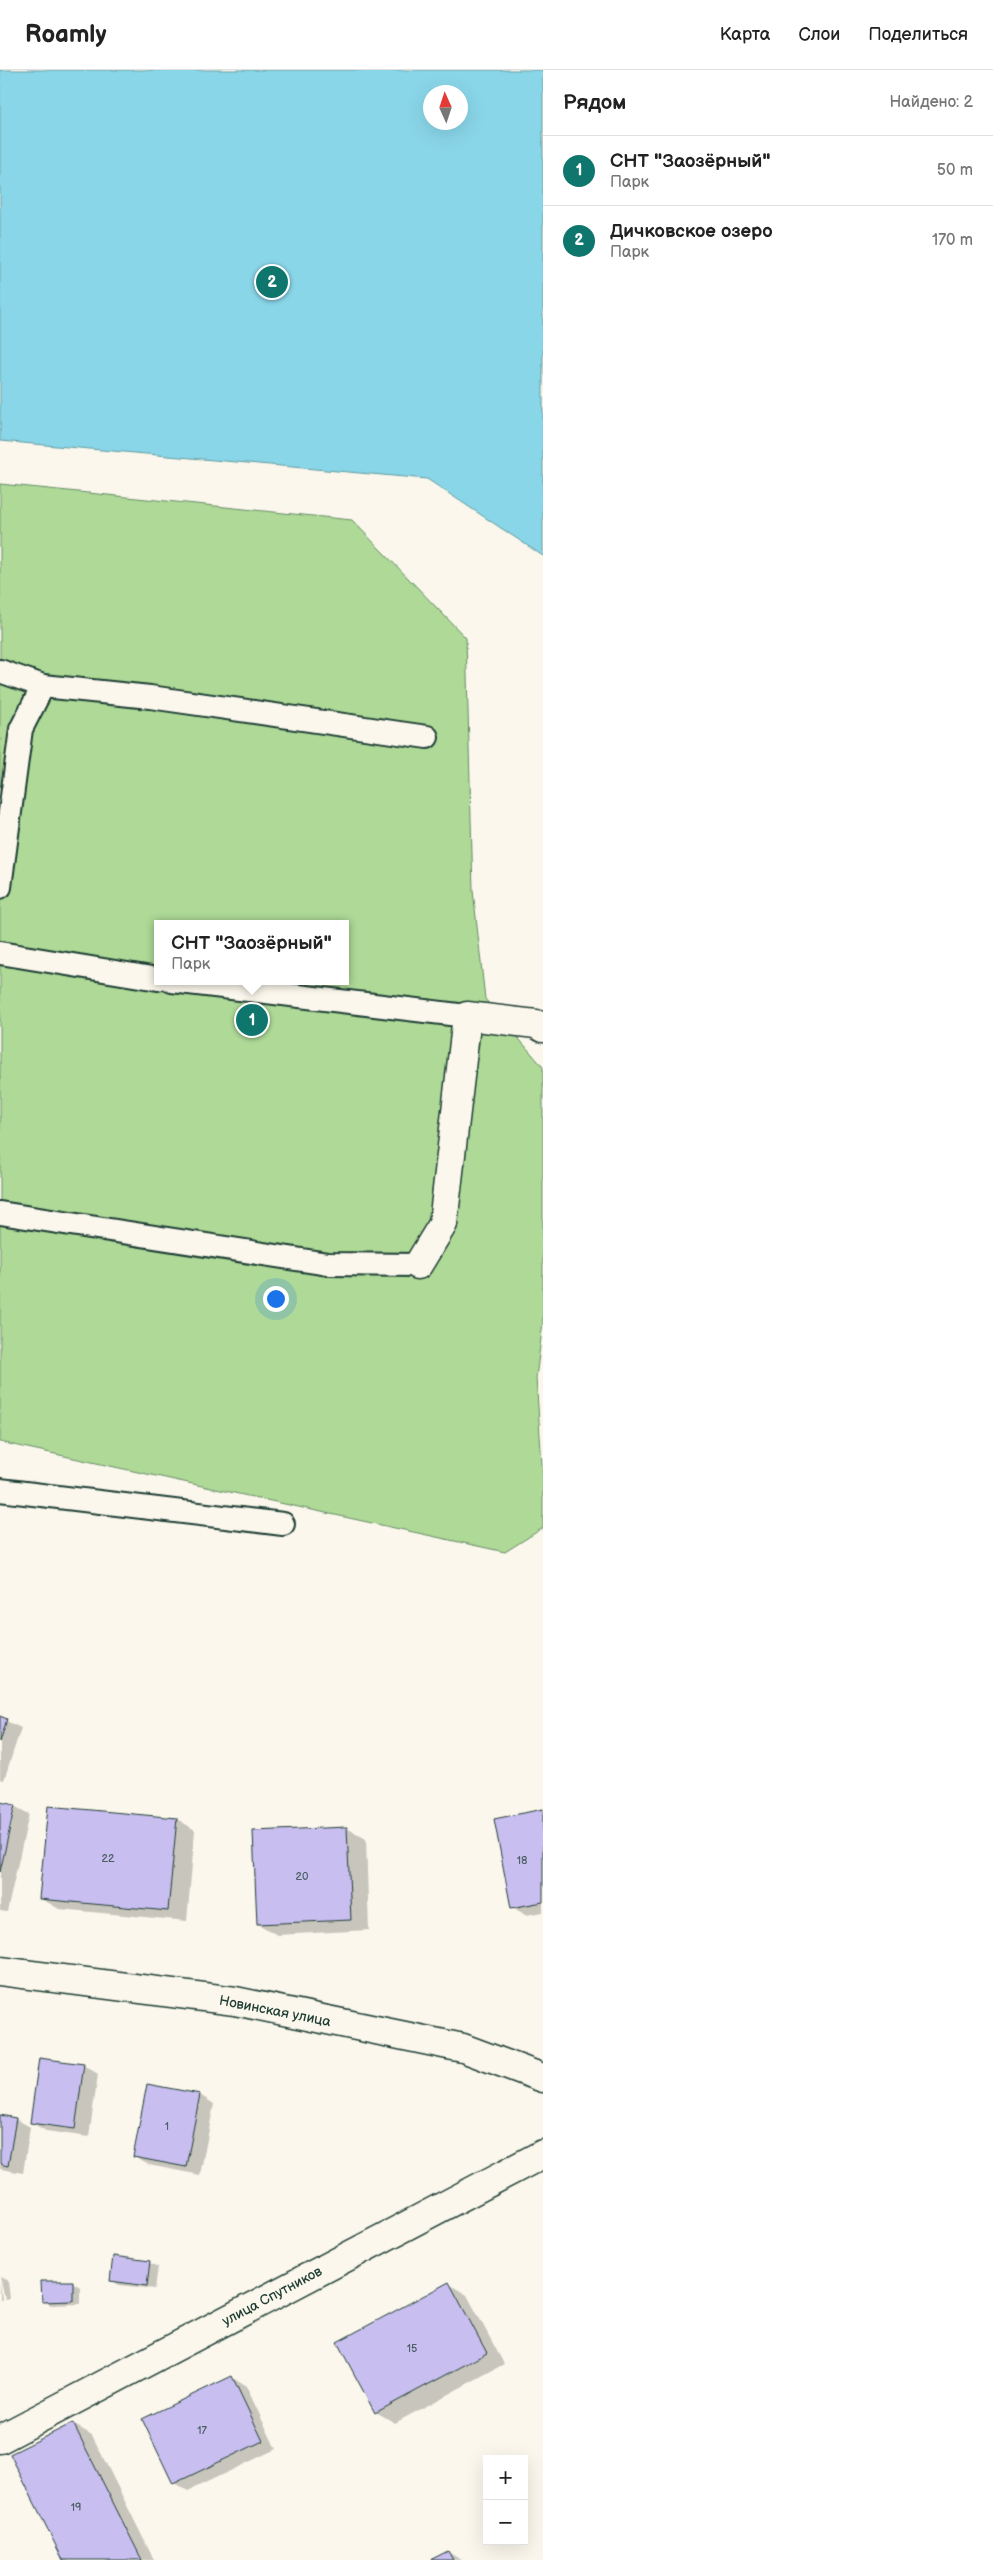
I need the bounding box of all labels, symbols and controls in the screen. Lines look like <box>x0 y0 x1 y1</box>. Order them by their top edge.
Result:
text: Roamly <box>25 20 106 49</box>
text: Карта <box>720 24 770 45</box>
text: Слои <box>798 24 840 45</box>
text: Поделиться <box>868 24 968 45</box>
north arrow <box>423 85 468 130</box>
text: Рядом <box>563 90 626 115</box>
text: Найдено: 2 <box>889 93 973 112</box>
text: СНТ "Заозёрный" <box>610 150 771 173</box>
text: 1 <box>576 161 582 180</box>
text: 50 m <box>937 161 973 180</box>
text: Парк <box>610 173 649 192</box>
text: Дичковское озеро <box>610 220 773 243</box>
text: 2 <box>574 231 584 250</box>
text: 170 m <box>932 231 973 250</box>
text: Парк <box>610 243 649 262</box>
pin: 2 <box>256 263 288 301</box>
popup <box>154 920 349 985</box>
text: СНТ "Заозёрный" <box>171 932 332 955</box>
text: Парк <box>171 955 210 974</box>
pin: 1 <box>236 1001 268 1039</box>
your location <box>263 1286 289 1312</box>
house number: 22 <box>102 1852 115 1865</box>
house number: 18 <box>517 1854 527 1867</box>
house number: 20 <box>296 1870 309 1883</box>
street label: Новинская улица <box>218 1992 333 2030</box>
house number: 1 <box>165 2120 169 2133</box>
street label: улица Спутников <box>219 2262 325 2329</box>
house number: 15 <box>407 2342 417 2355</box>
house number: 17 <box>197 2424 207 2437</box>
map controls <box>483 2455 528 2545</box>
button: + <box>483 2455 528 2500</box>
button: − <box>483 2500 528 2545</box>
house number: 19 <box>71 2501 81 2514</box>

